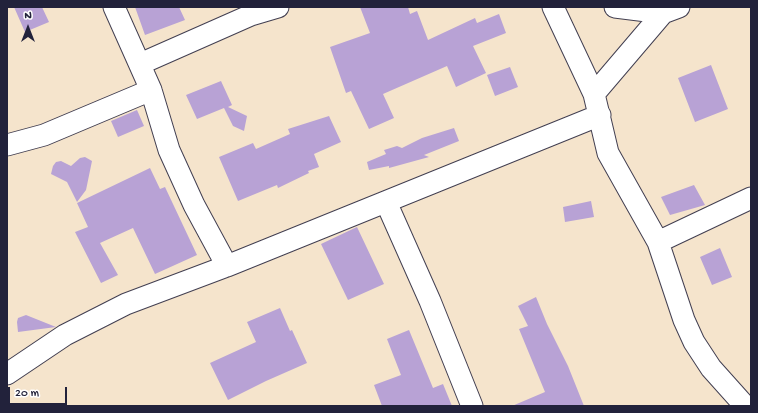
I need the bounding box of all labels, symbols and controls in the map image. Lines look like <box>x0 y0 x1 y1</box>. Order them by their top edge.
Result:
north arrow <box>8 8 48 48</box>
text: N <box>24 10 32 22</box>
scale bar <box>10 379 69 405</box>
text: 20 m <box>15 387 39 401</box>

